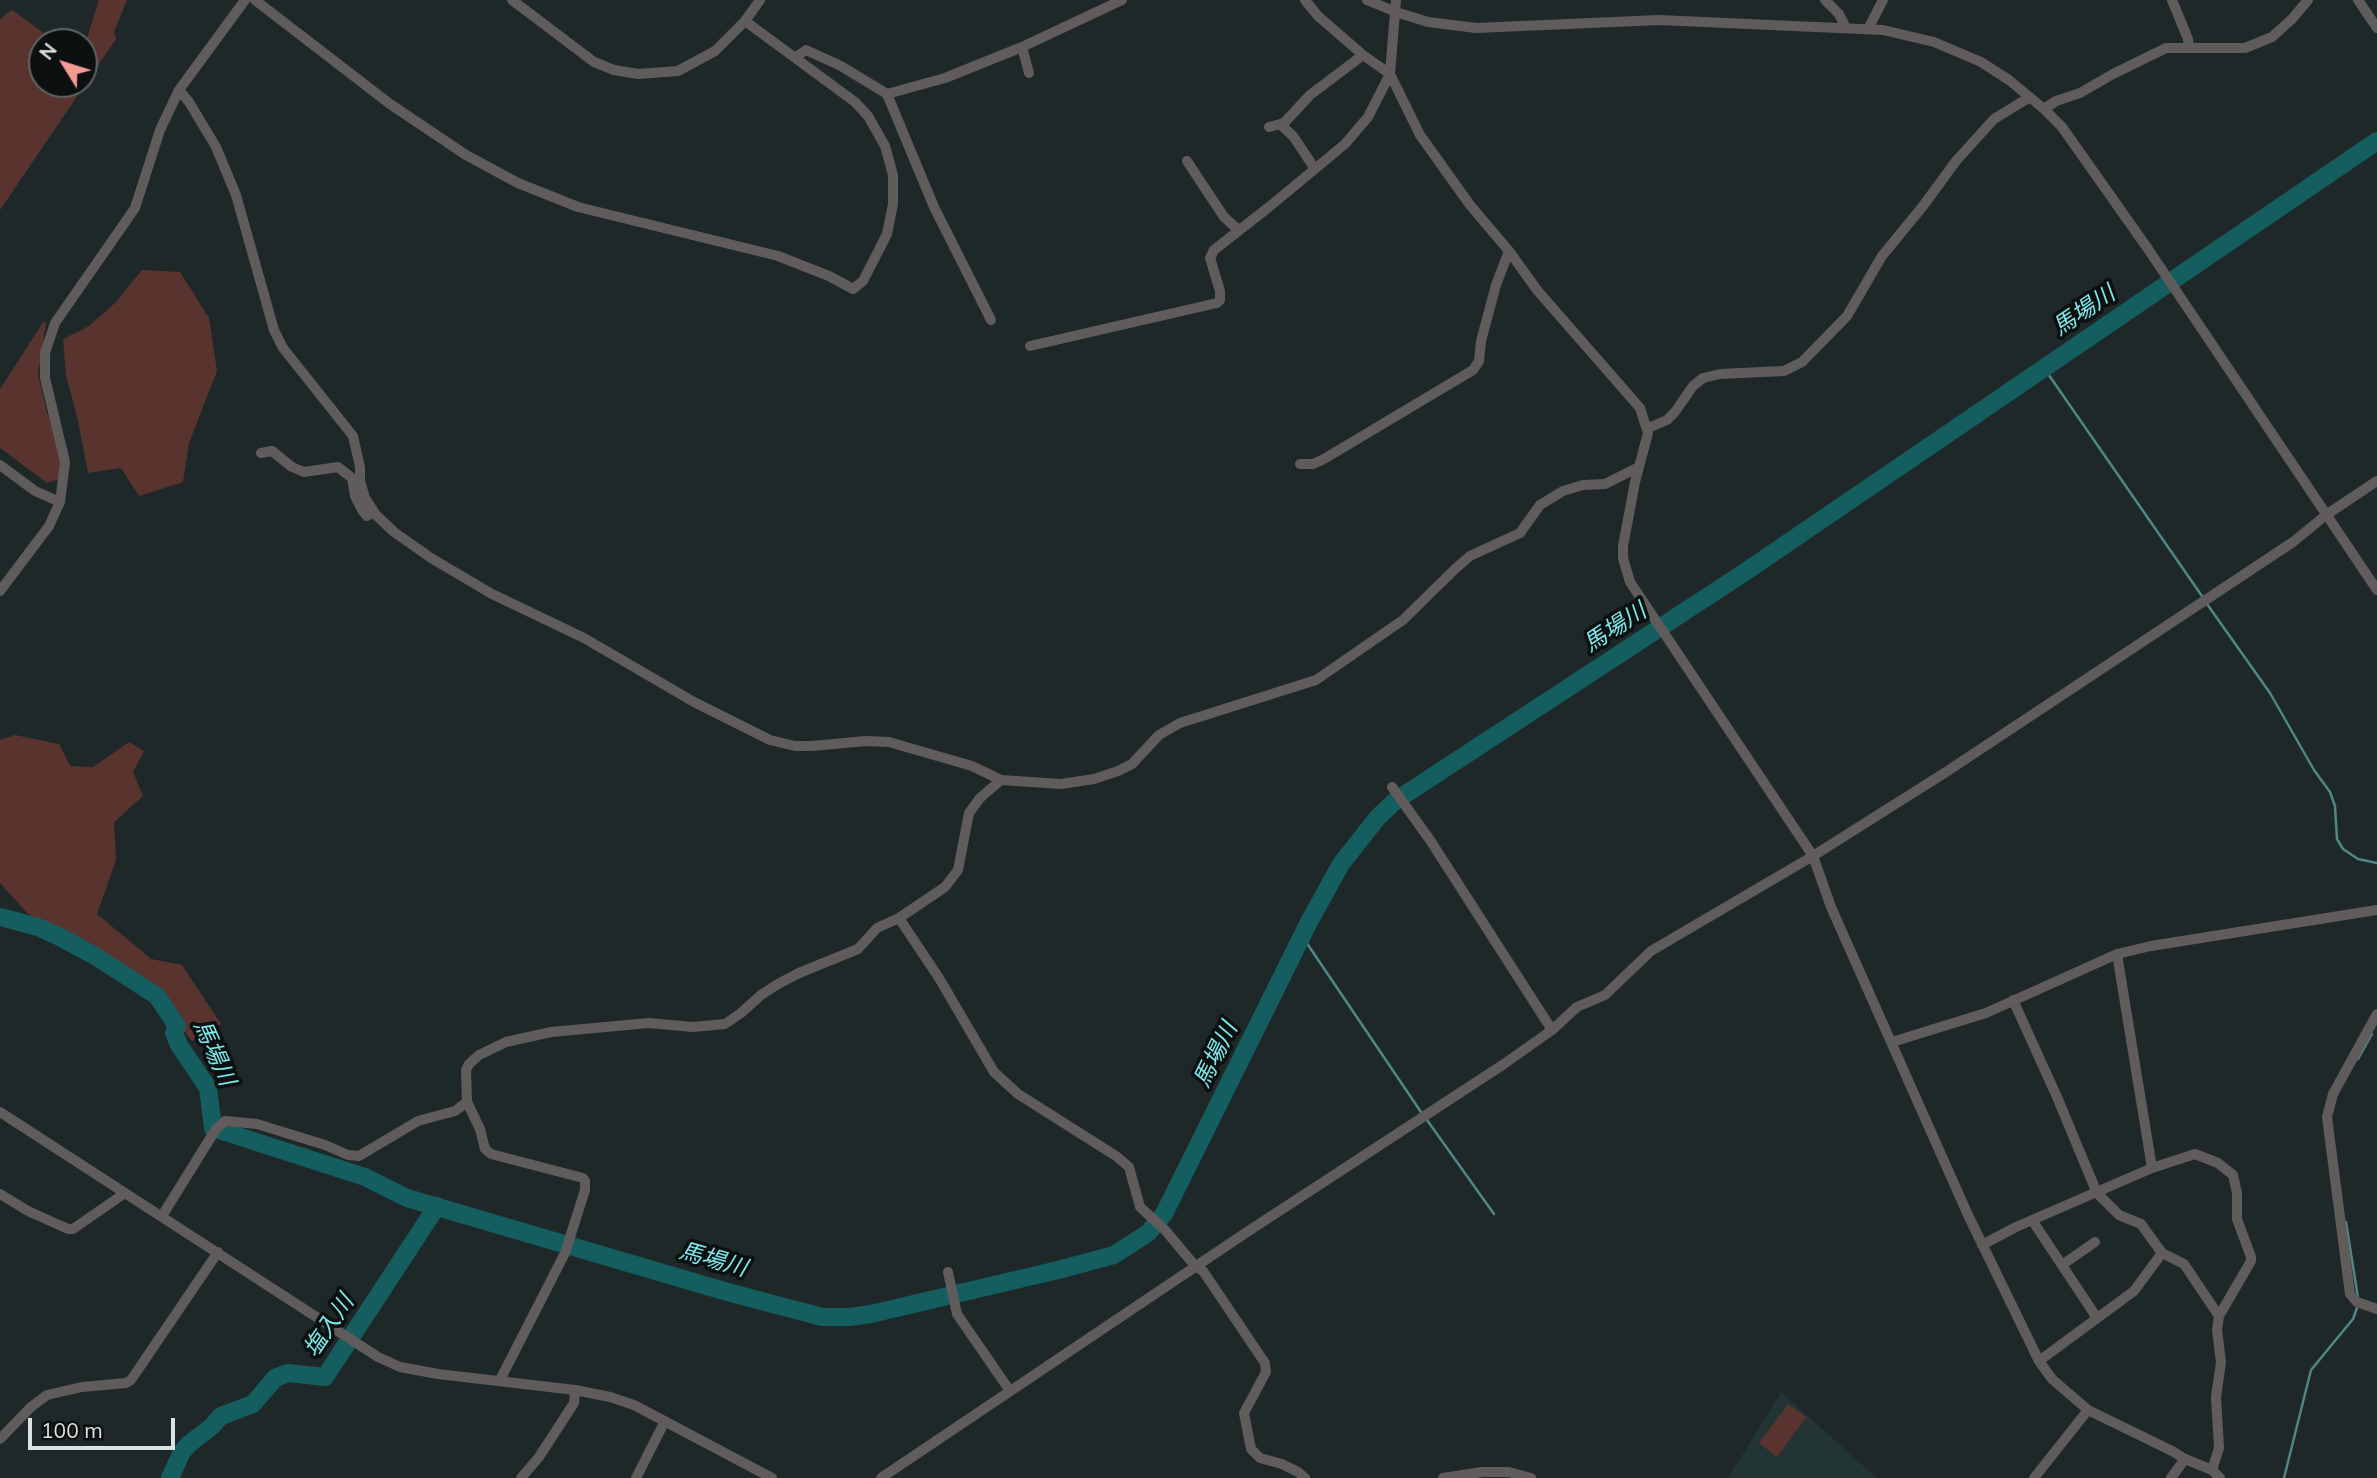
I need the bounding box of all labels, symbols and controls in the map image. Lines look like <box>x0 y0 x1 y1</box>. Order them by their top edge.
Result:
north arrow <box>28 28 98 98</box>
text: N <box>34 38 62 64</box>
water label: 馬場川 <box>2048 280 2120 342</box>
water label: 馬場川 <box>1579 598 1651 658</box>
water label: 馬場川 <box>187 1016 241 1090</box>
water label: 馬場川 <box>1188 1018 1244 1092</box>
water label: 馬場川 <box>676 1237 750 1283</box>
water label: 塩入川 <box>298 1290 360 1362</box>
scale bar <box>32 1404 178 1448</box>
text: 100 m <box>41 1417 103 1443</box>

